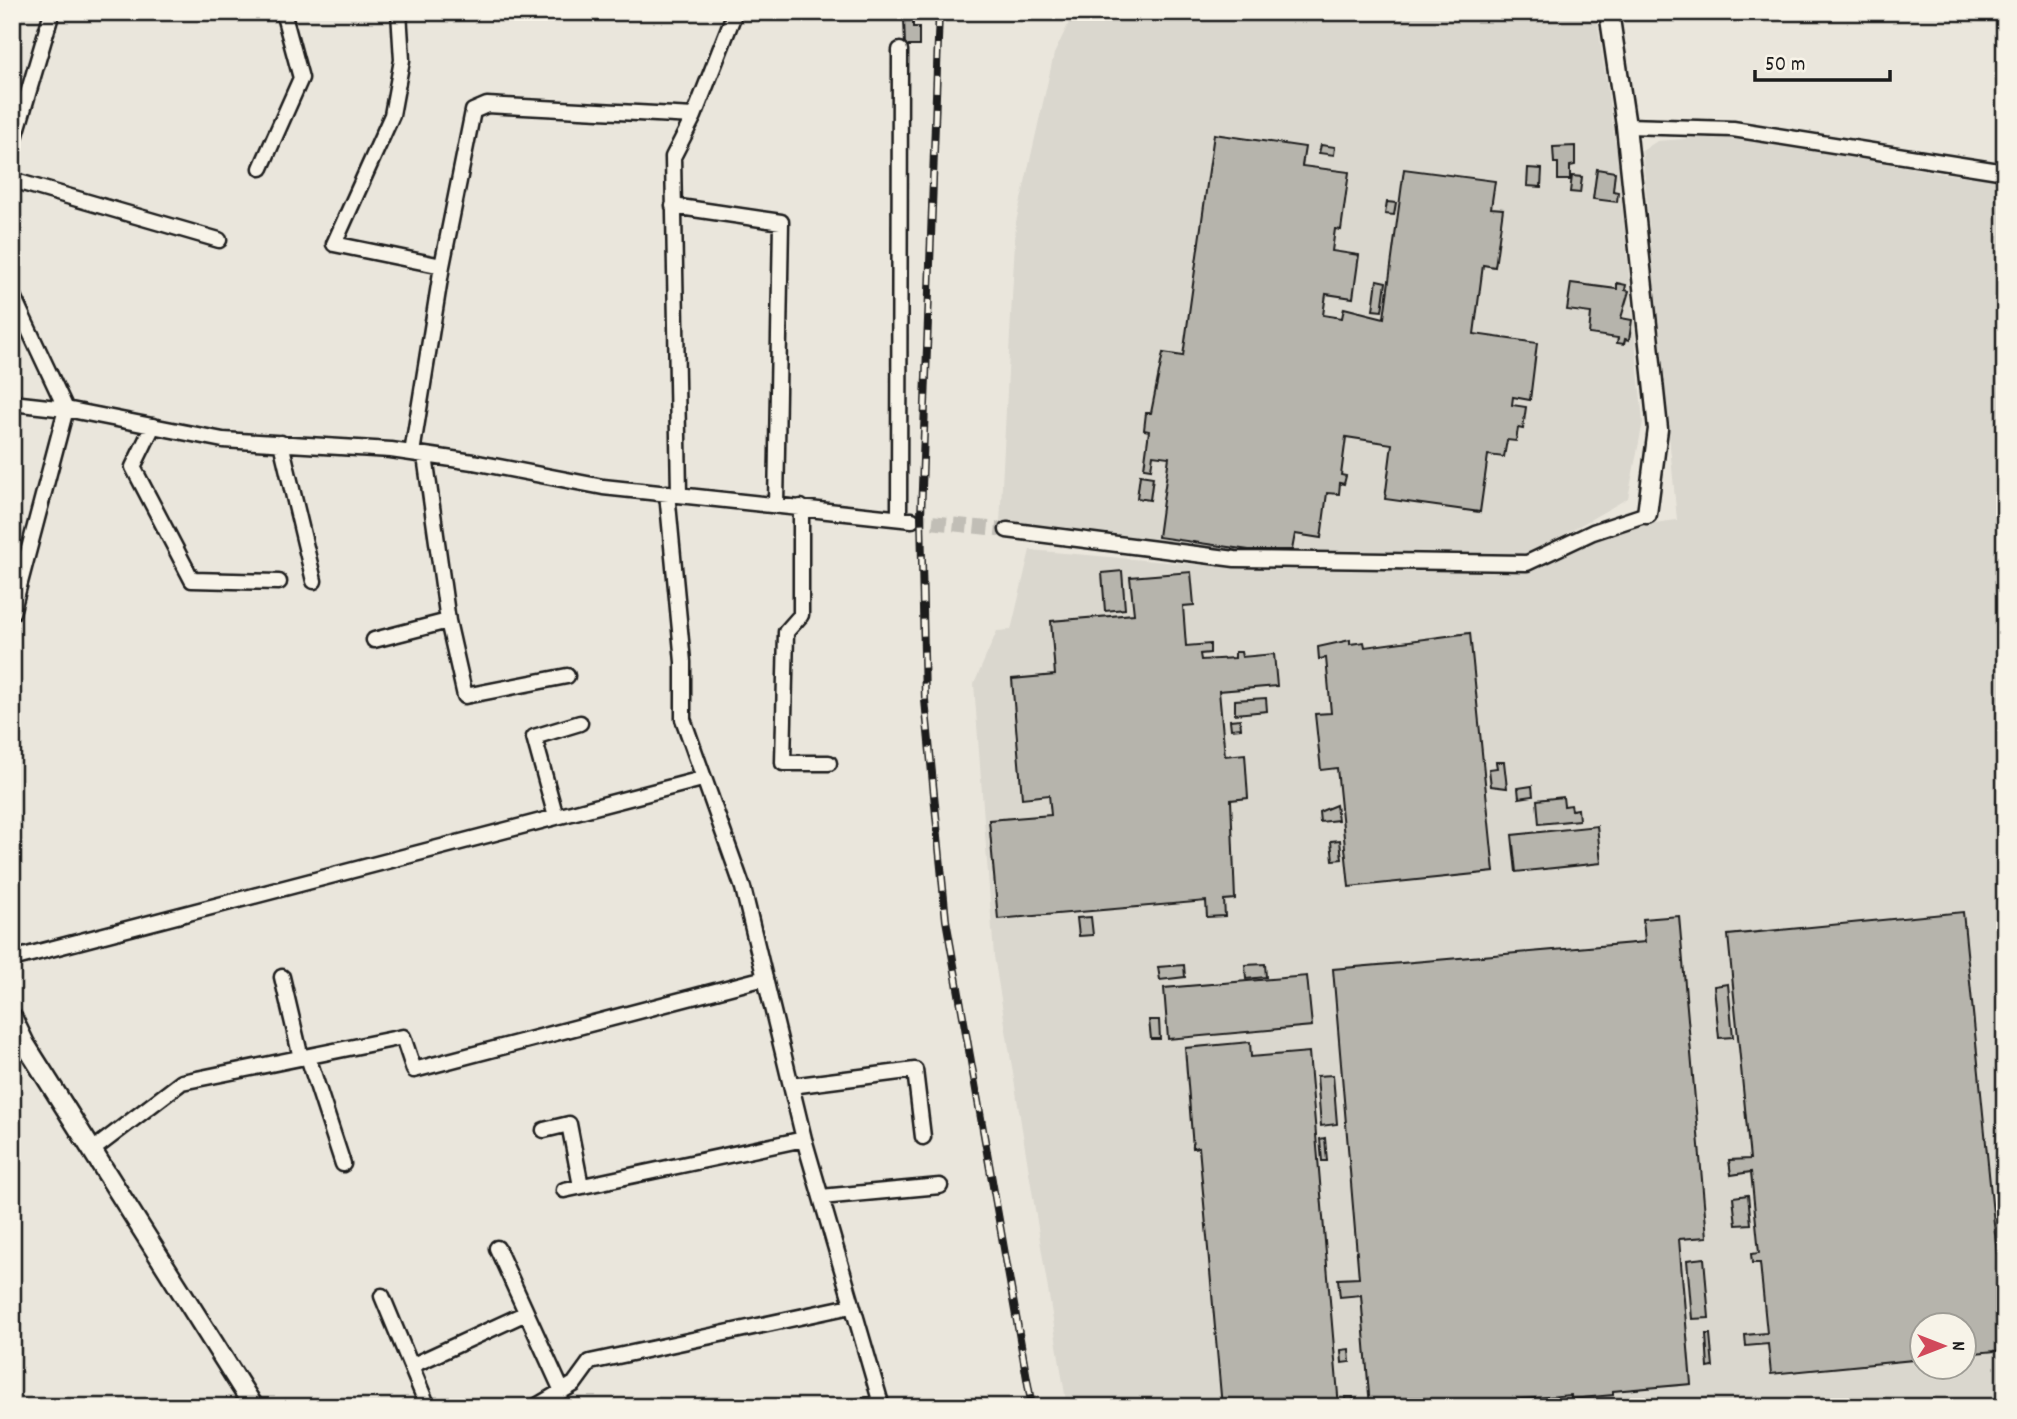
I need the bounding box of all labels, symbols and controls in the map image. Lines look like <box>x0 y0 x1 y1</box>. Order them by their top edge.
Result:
scale bar <box>1755 38 1889 82</box>
text: 50 m <box>1765 51 1805 81</box>
north arrow <box>1909 1310 1979 1380</box>
text: N <box>1943 1341 1970 1351</box>

